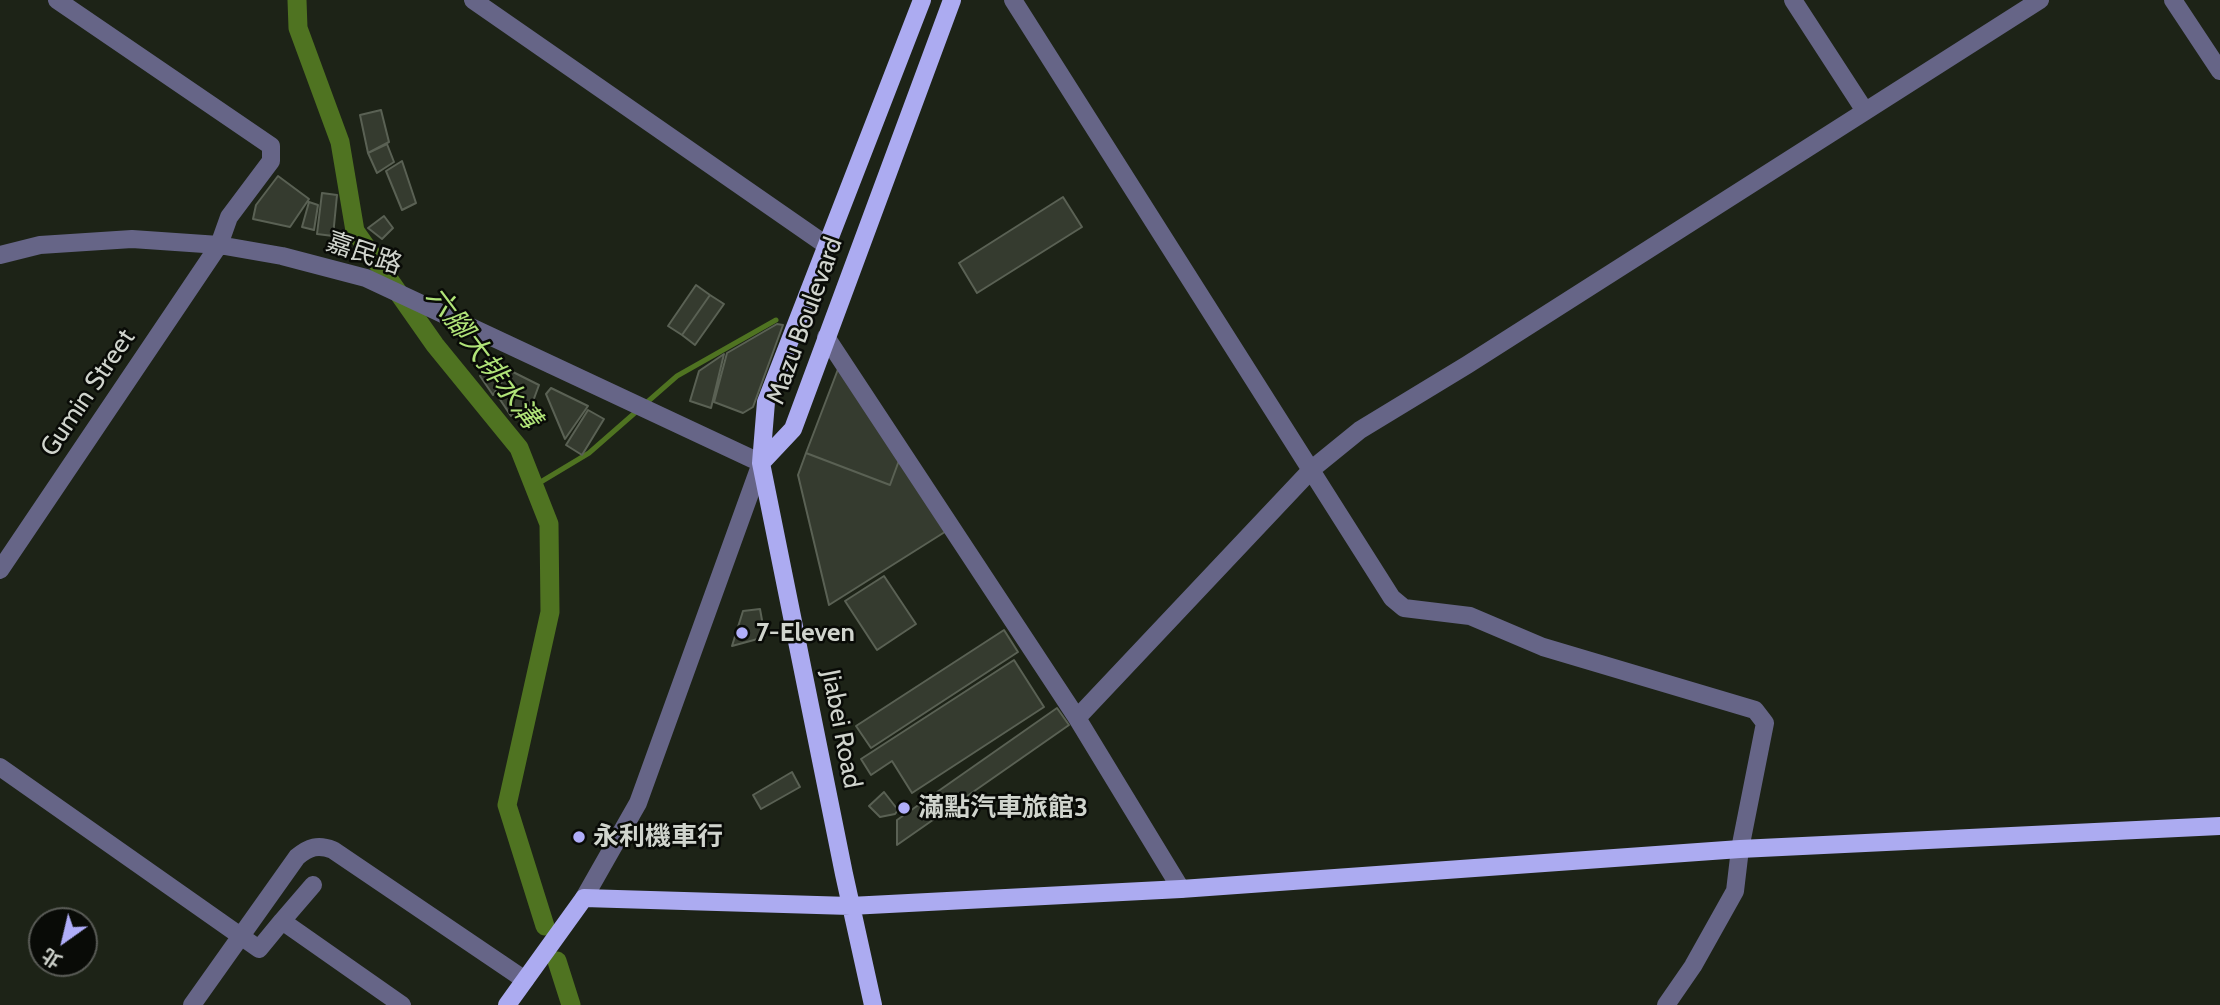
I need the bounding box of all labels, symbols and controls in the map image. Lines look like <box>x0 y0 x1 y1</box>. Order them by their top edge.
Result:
street label: 嘉民路 <box>322 227 406 281</box>
street label: Mazu Boulevard <box>760 233 850 409</box>
water label: 六腳大排水溝 <box>419 281 547 435</box>
street label: Gumin Street <box>34 324 142 462</box>
place label: 7-Eleven <box>756 617 855 649</box>
marker: 7-Eleven <box>734 625 750 641</box>
street label: Jiabei Road <box>814 667 868 791</box>
place label: 滿點汽車旅館3 <box>918 792 1088 824</box>
marker: 滿點汽車旅館3 <box>896 800 912 816</box>
place label: 永利機車行 <box>593 821 723 853</box>
marker: 永利機車行 <box>571 829 587 845</box>
north arrow <box>28 907 98 977</box>
text: 北 <box>38 943 66 973</box>

